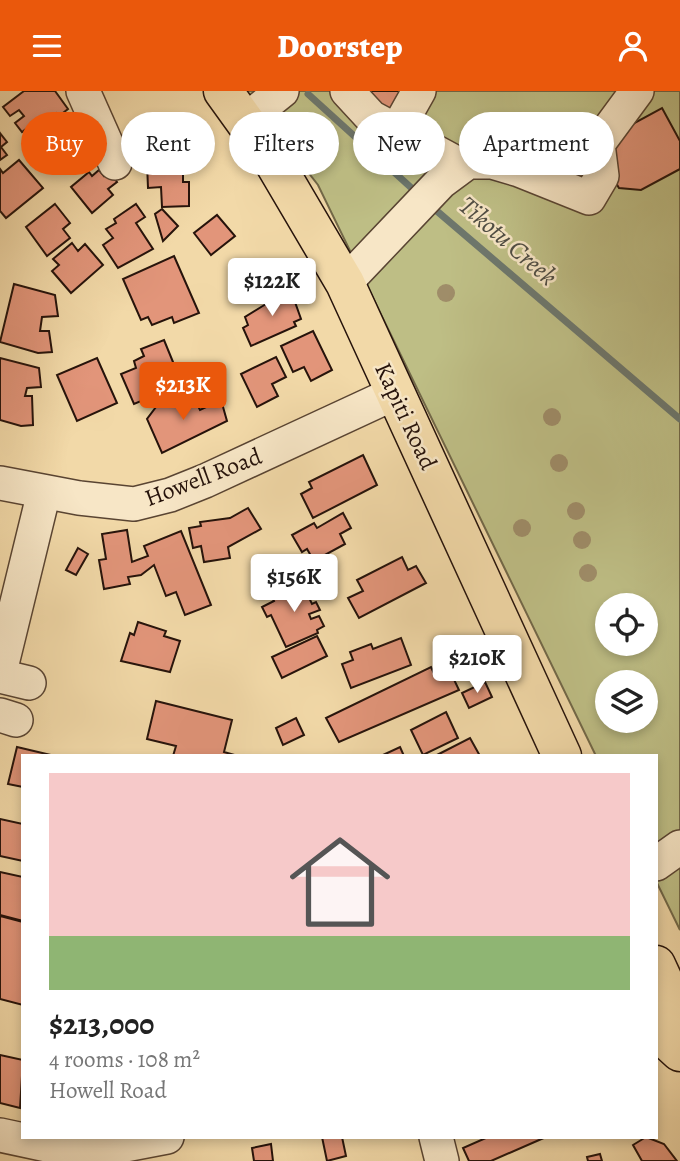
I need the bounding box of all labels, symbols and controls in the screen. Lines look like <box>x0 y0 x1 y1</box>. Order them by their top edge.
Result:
text: Doorstep <box>277 24 403 68</box>
icon: menu <box>28 27 66 65</box>
icon: person <box>614 27 652 65</box>
chip: Buy <box>21 112 107 175</box>
chip: Rent <box>121 112 215 175</box>
chip: Filters <box>229 112 339 175</box>
chip: New <box>353 112 445 175</box>
chip: Apartment <box>459 112 614 175</box>
water label: Tikotu Creek <box>451 188 565 294</box>
pin: $122K <box>223 259 321 318</box>
text: $122K <box>244 265 300 296</box>
street label: Kapiti Road <box>367 357 445 475</box>
pin: $213K <box>134 363 232 422</box>
text: $213K <box>155 369 211 400</box>
street label: Howell Road <box>140 440 266 514</box>
pin: $156K <box>245 554 343 614</box>
text: $156K <box>267 561 321 592</box>
map controls <box>595 593 658 733</box>
button: locate <box>595 593 658 656</box>
pin: $210K <box>428 635 526 695</box>
text: $210K <box>449 642 505 673</box>
button: layers <box>595 670 658 733</box>
icon: home <box>277 819 403 945</box>
text: $213,000 <box>49 1004 154 1044</box>
text: 4 rooms · 108 m² <box>49 1044 200 1075</box>
text: Howell Road <box>49 1075 167 1106</box>

